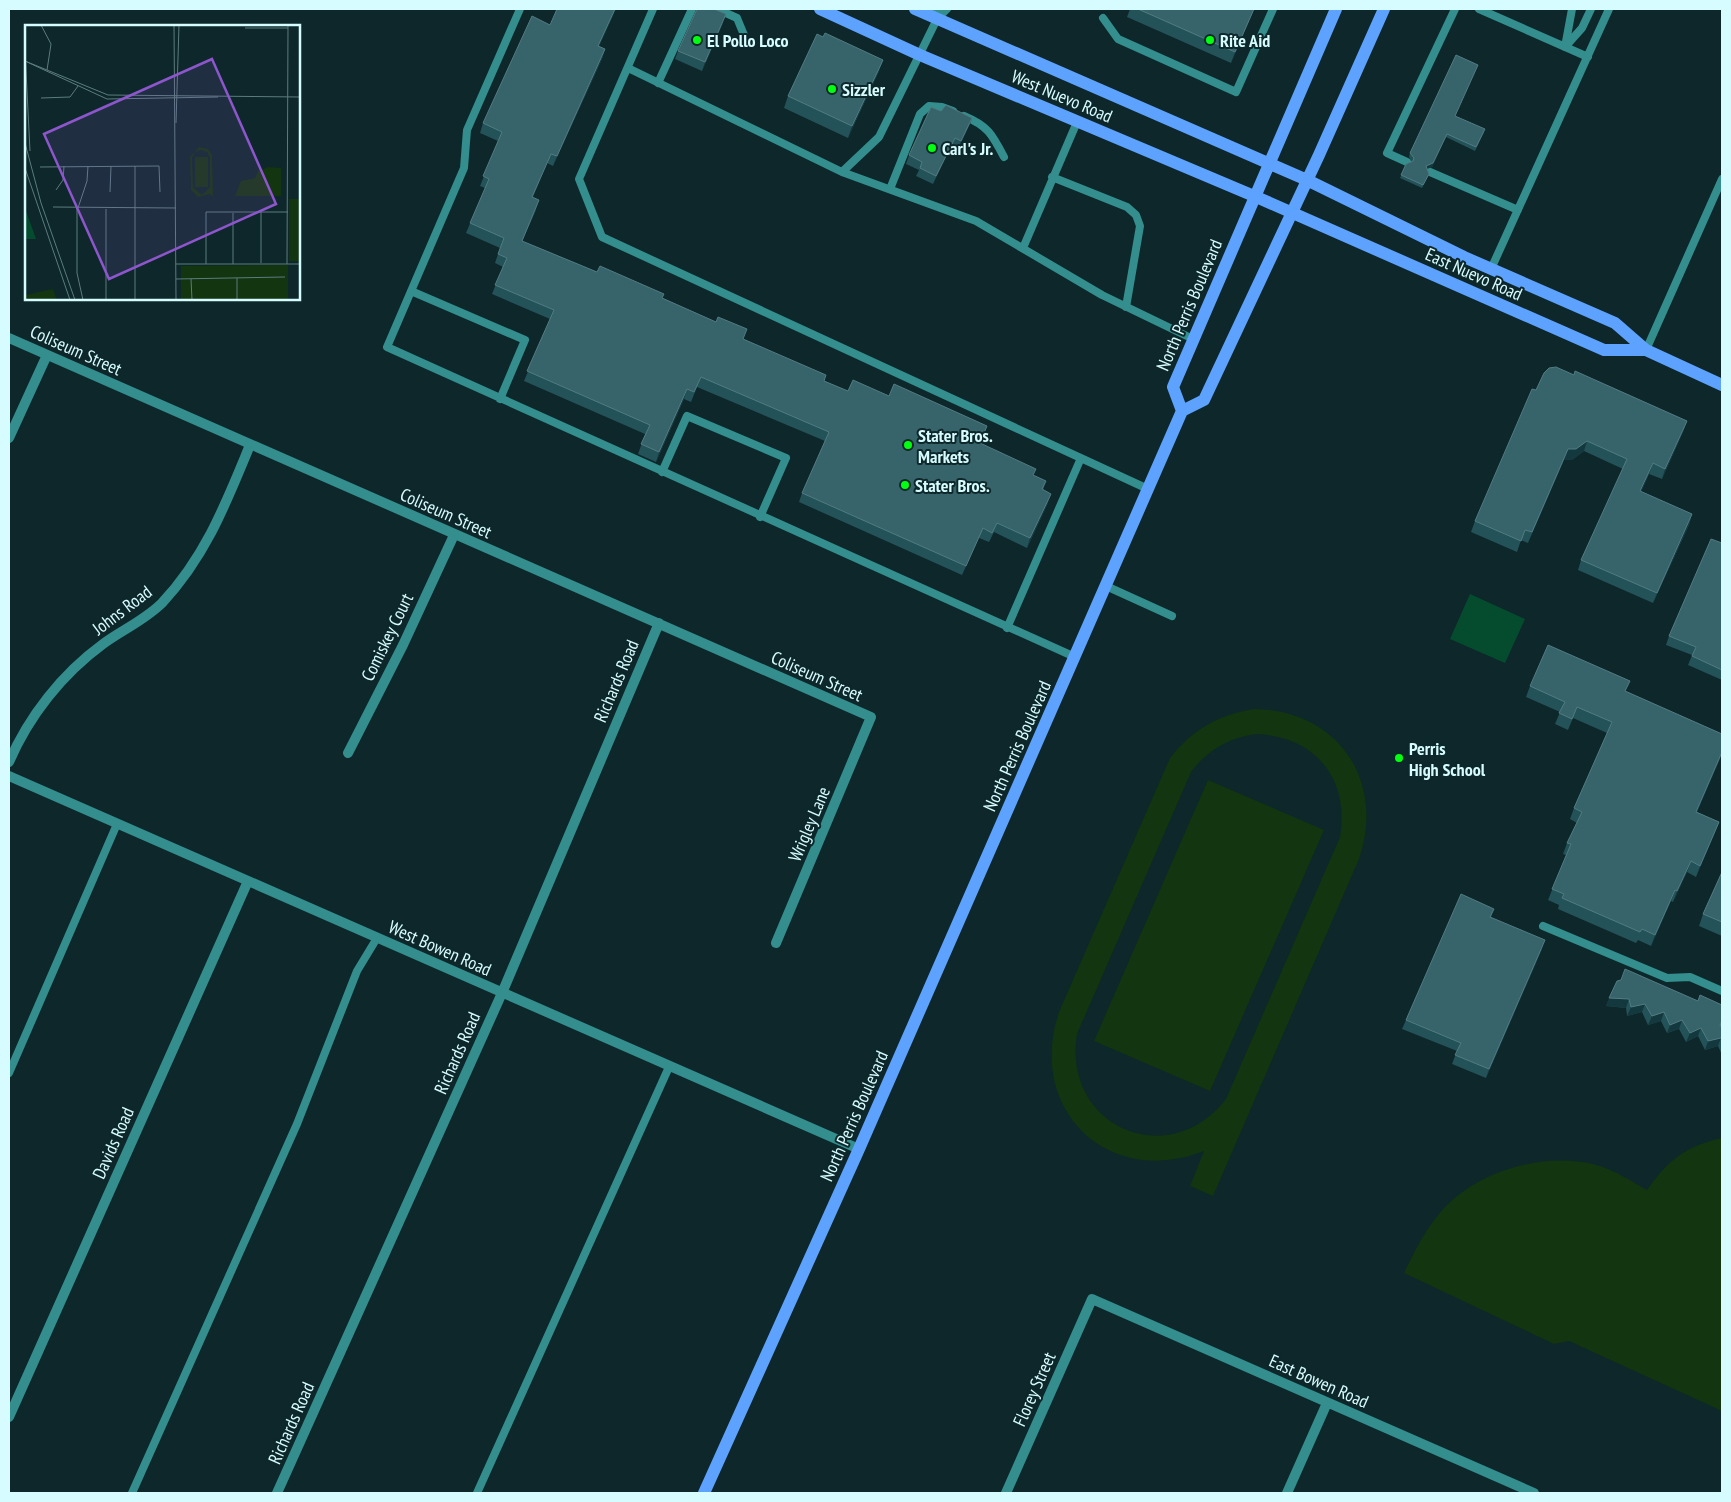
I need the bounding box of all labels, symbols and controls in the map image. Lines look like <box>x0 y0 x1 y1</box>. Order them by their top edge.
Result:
inset map <box>25 25 300 300</box>
place label: El Pollo Loco <box>707 29 789 52</box>
place label: Rite Aid <box>1220 29 1270 52</box>
marker: El Pollo Loco <box>691 34 703 46</box>
marker: Rite Aid <box>1204 34 1216 46</box>
street label: West Nuevo Road <box>1008 64 1116 128</box>
place label: Sizzler <box>842 78 886 101</box>
marker: Sizzler <box>826 83 838 95</box>
place label: Carl's Jr. <box>942 137 994 160</box>
marker: Carl's Jr. <box>926 142 938 154</box>
street label: North Perris Boulevard <box>1151 236 1227 374</box>
street label: East Nuevo Road <box>1422 242 1526 306</box>
street label: Coliseum Street <box>27 320 125 380</box>
place label: Stater Bros. Markets <box>918 424 993 468</box>
marker: Stater Bros. Markets <box>902 439 914 451</box>
place label: Stater Bros. <box>915 474 990 497</box>
marker: Stater Bros. <box>899 479 911 491</box>
street label: Coliseum Street <box>397 483 495 543</box>
street label: Johns Road <box>87 580 156 640</box>
street label: Comiskey Court <box>356 589 418 685</box>
street label: Richards Road <box>588 636 644 726</box>
street label: Coliseum Street <box>768 646 866 706</box>
street label: North Perris Boulevard <box>978 677 1056 815</box>
place label: Perris High School <box>1409 737 1486 781</box>
marker: Perris High School <box>1393 752 1405 764</box>
street label: Wrigley Lane <box>783 783 835 865</box>
street label: West Bowen Road <box>385 915 495 981</box>
street label: Richards Road <box>429 1008 485 1098</box>
street label: North Perris Boulevard <box>815 1047 893 1185</box>
street label: Davids Road <box>87 1104 139 1182</box>
street label: Florey Street <box>1007 1348 1061 1430</box>
street label: East Bowen Road <box>1266 1349 1372 1413</box>
street label: Richards Road <box>263 1378 319 1468</box>

